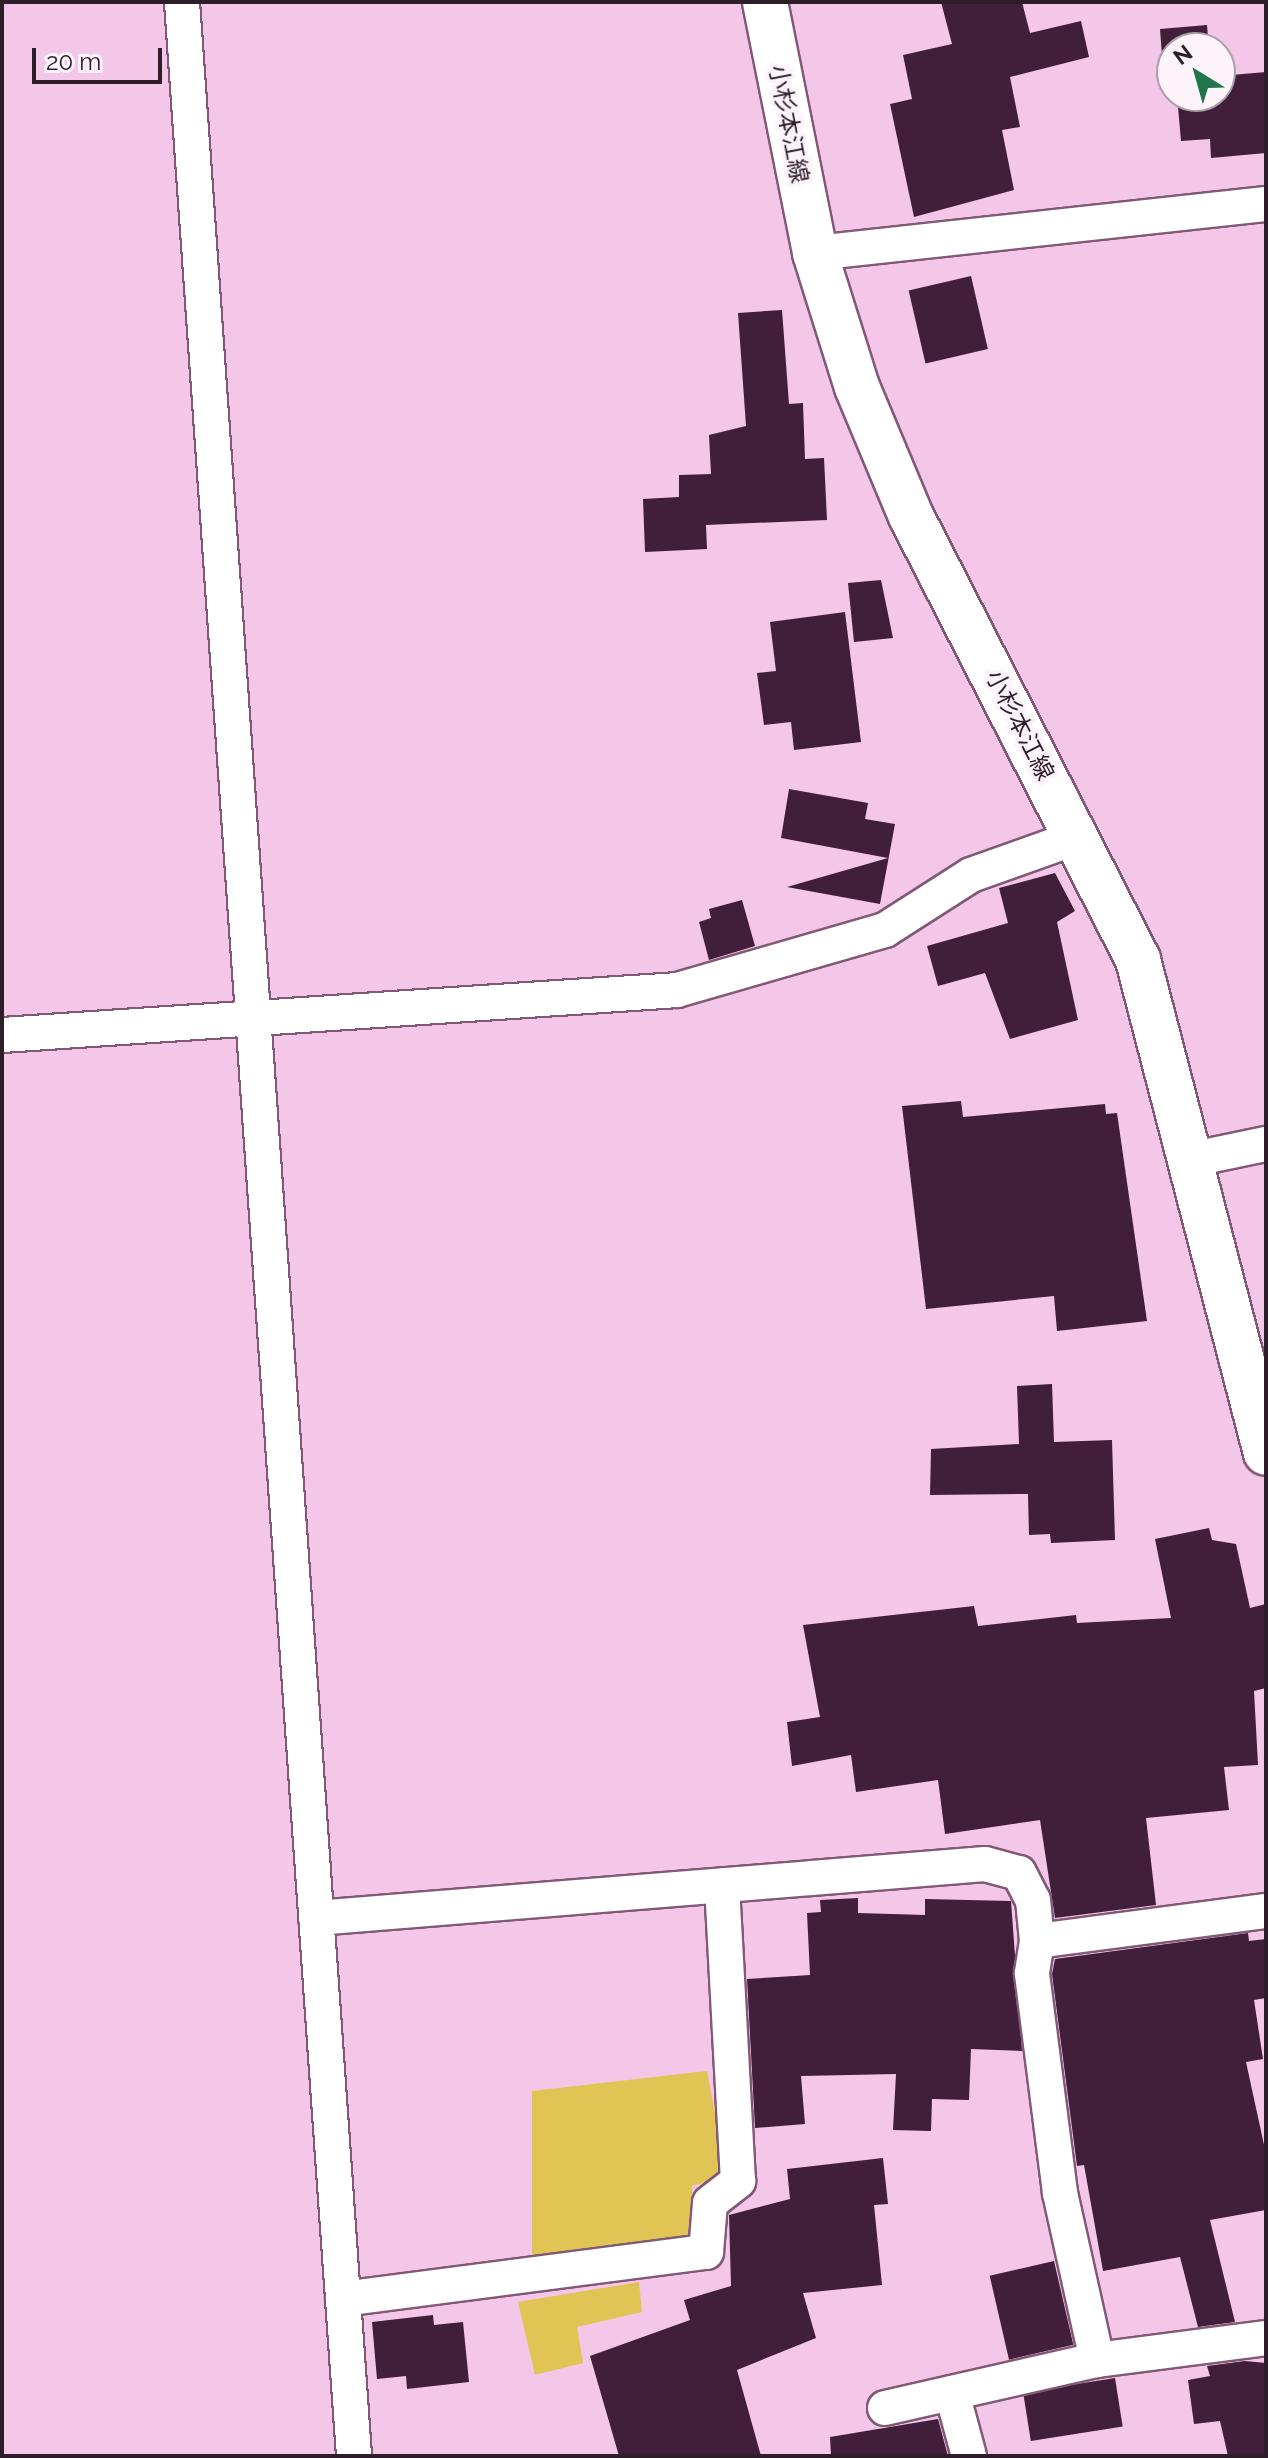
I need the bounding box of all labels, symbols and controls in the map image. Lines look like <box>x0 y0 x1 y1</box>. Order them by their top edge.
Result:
scale bar <box>36 32 166 82</box>
north arrow <box>1156 32 1236 112</box>
text: N <box>1168 39 1197 70</box>
text: 20 m <box>46 47 101 76</box>
street label: 小杉本江線 <box>763 62 815 186</box>
street label: 小杉本江線 <box>980 665 1060 785</box>

